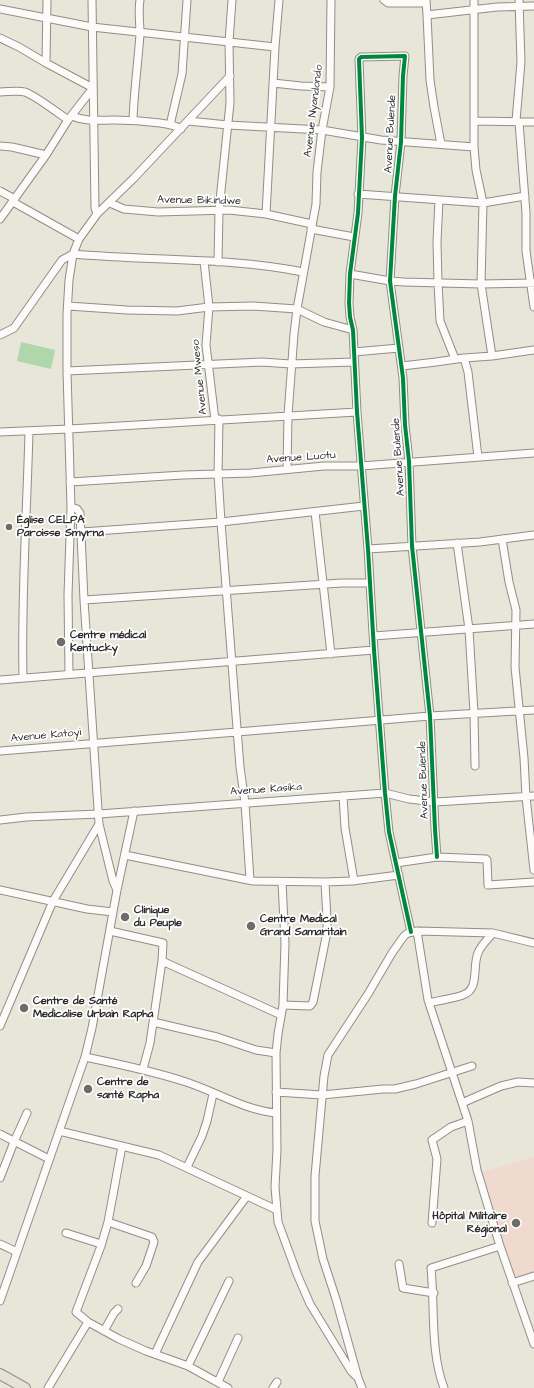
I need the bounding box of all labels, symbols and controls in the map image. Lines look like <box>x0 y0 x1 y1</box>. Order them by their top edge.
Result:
street label: Avenue Nyandondo <box>302 64 326 158</box>
street label: Avenue Bulende <box>382 95 400 173</box>
street label: Avenue Bikindwe <box>157 194 241 208</box>
street label: Avenue Mweso <box>189 339 211 415</box>
street label: Avenue Bulende <box>390 417 408 497</box>
street label: Avenue Luotu <box>266 449 336 467</box>
place label: Église CELPA Paroisse Smyrna <box>17 514 104 540</box>
marker: Église CELPA Paroisse Smyrna <box>4 522 14 532</box>
place label: Centre médical Kentucky <box>70 629 146 655</box>
marker: Centre médical Kentucky <box>55 636 67 648</box>
street label: Avenue Katoyi <box>10 726 82 746</box>
street label: Avenue Bulende <box>416 741 432 819</box>
street label: Avenue Kasika <box>230 781 302 799</box>
place label: Clinique du Peuple <box>134 904 182 930</box>
marker: Clinique du Peuple <box>119 911 131 923</box>
place label: Centre Medical Grand Samaritain <box>260 913 347 939</box>
marker: Centre Medical Grand Samaritain <box>245 920 257 932</box>
place label: Centre de Santé Medicalise Urbain Rapha <box>33 995 153 1021</box>
marker: Centre de Santé Medicalise Urbain Rapha <box>18 1002 30 1014</box>
place label: Centre de santé Rapha <box>97 1076 159 1102</box>
marker: Centre de santé Rapha <box>82 1083 94 1095</box>
place label: Hôpital Militaire Régional <box>432 1210 507 1236</box>
marker: Hôpital Militaire Régional <box>510 1217 522 1229</box>

